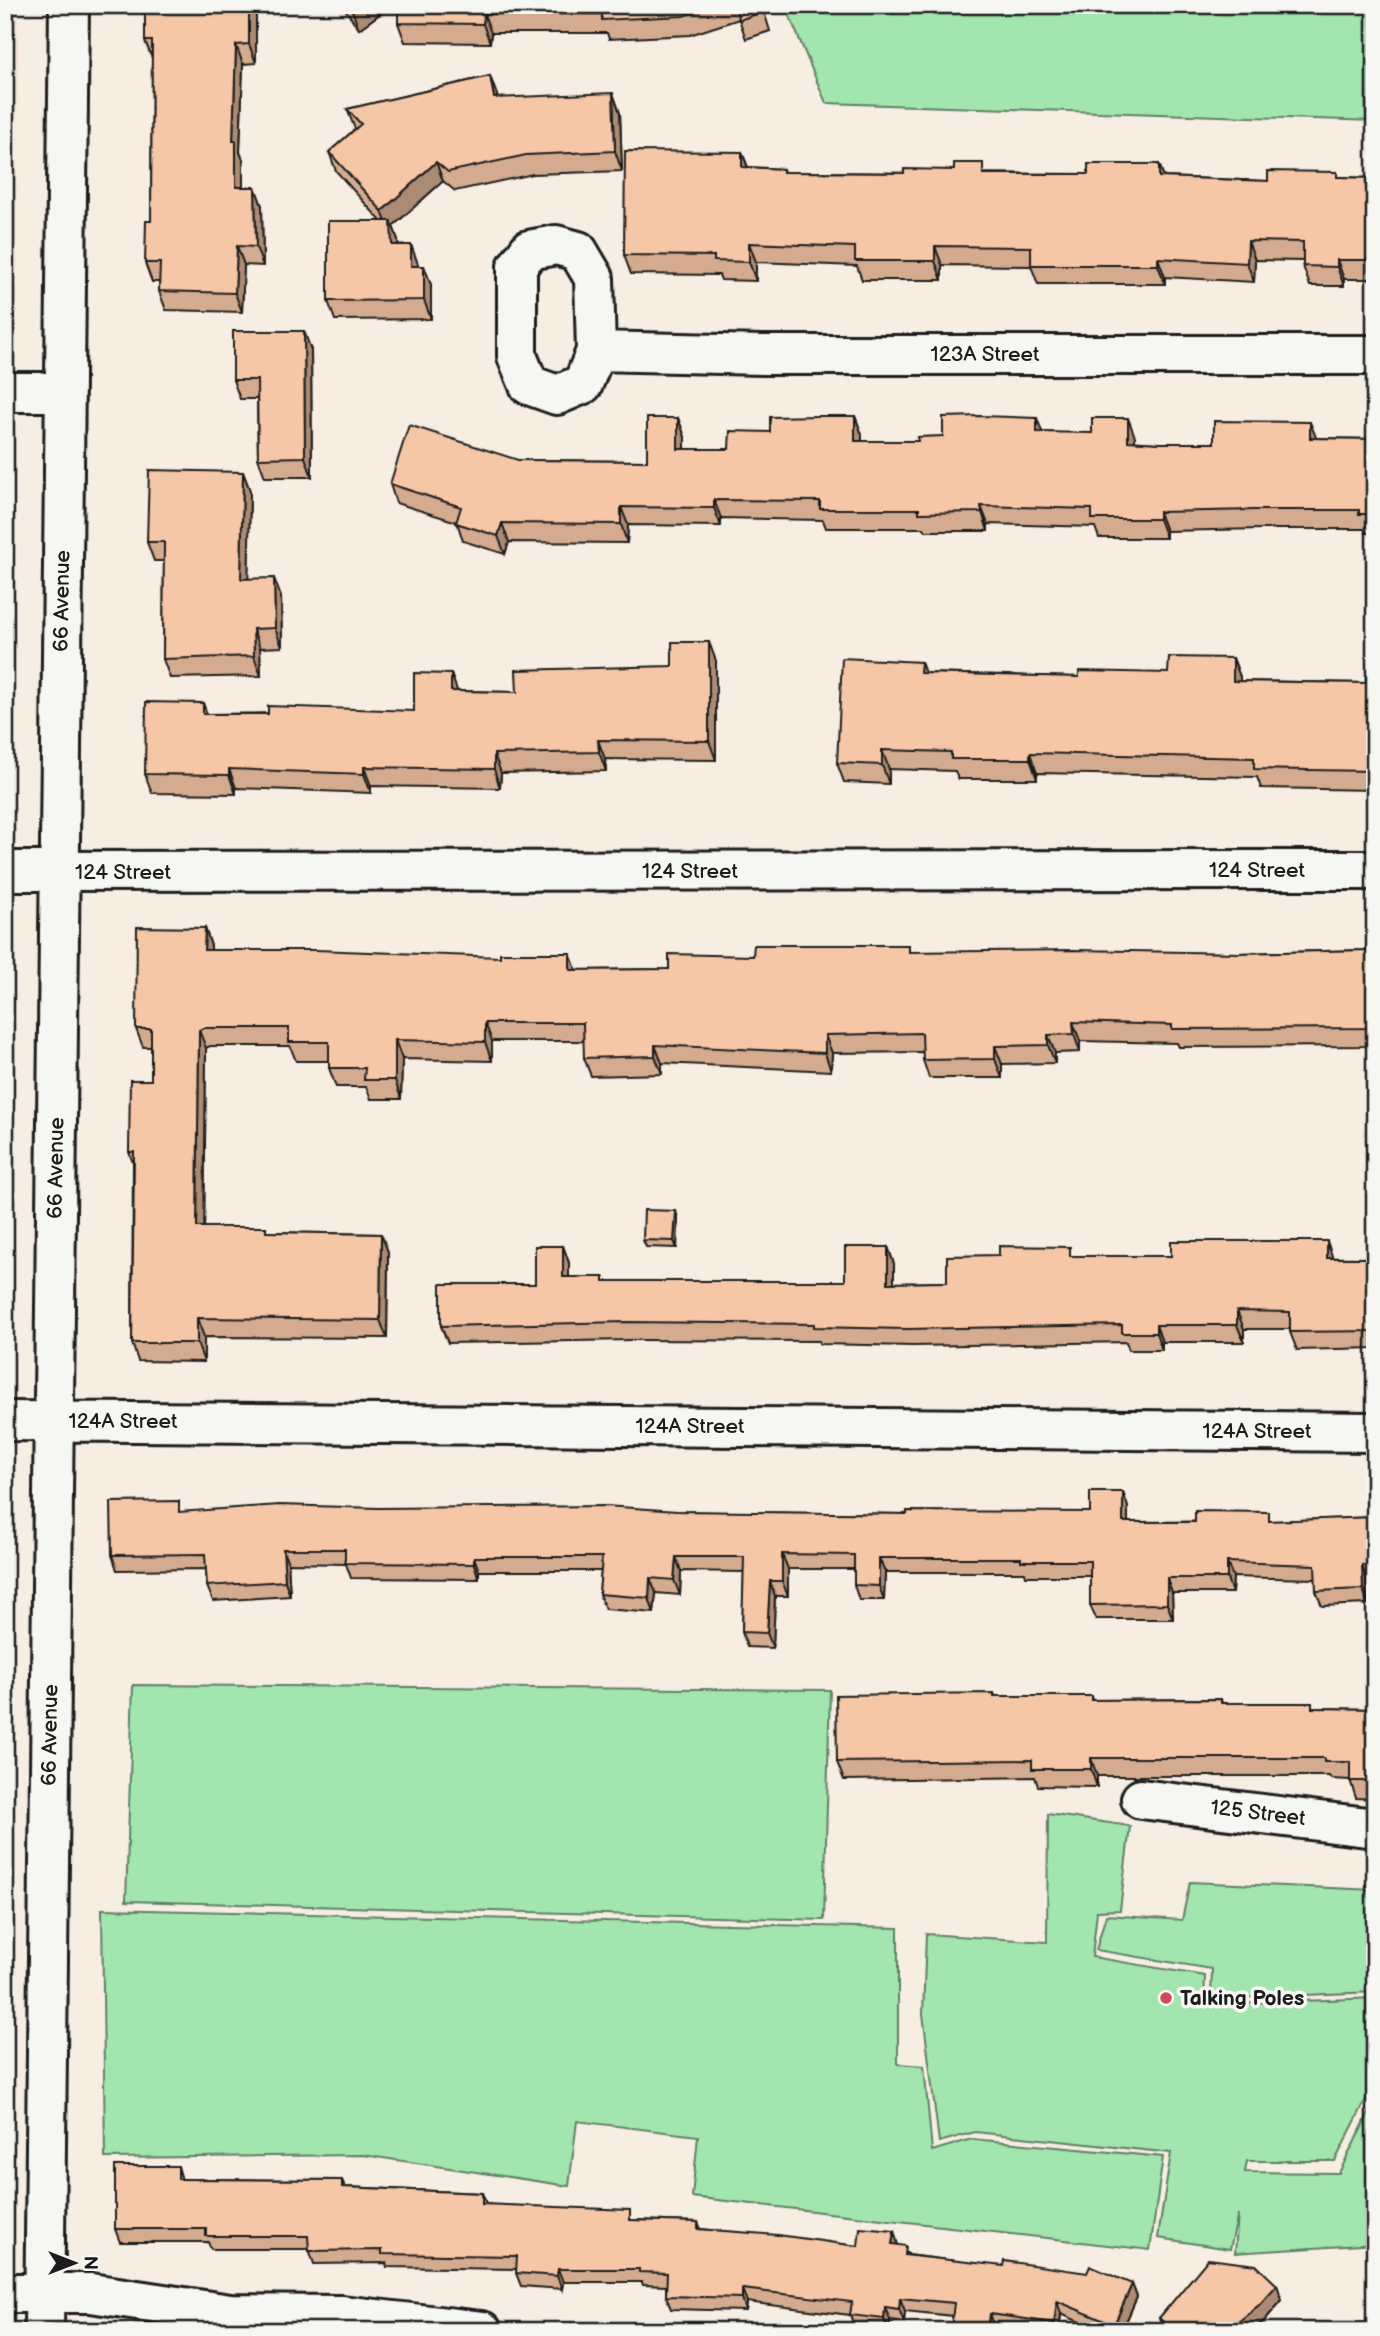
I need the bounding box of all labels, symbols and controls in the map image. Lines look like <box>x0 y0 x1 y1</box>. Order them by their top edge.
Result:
street label: 123A Street <box>931 342 1040 367</box>
street label: 66 Avenue <box>49 550 75 652</box>
street label: 124 Street <box>1209 858 1306 883</box>
street label: 124 Street <box>642 859 739 884</box>
street label: 124 Street <box>75 860 172 885</box>
street label: 66 Avenue <box>43 1117 69 1219</box>
street label: 124A Street <box>69 1409 178 1434</box>
street label: 124A Street <box>636 1414 745 1439</box>
street label: 124A Street <box>1203 1419 1312 1444</box>
street label: 66 Avenue <box>37 1684 63 1786</box>
street label: 125 Street <box>1209 1795 1307 1831</box>
place label: Talking Poles <box>1180 1986 1304 2011</box>
marker: Talking Poles <box>1158 1990 1174 2006</box>
north arrow <box>38 2228 108 2298</box>
text: N <box>78 2256 101 2270</box>

